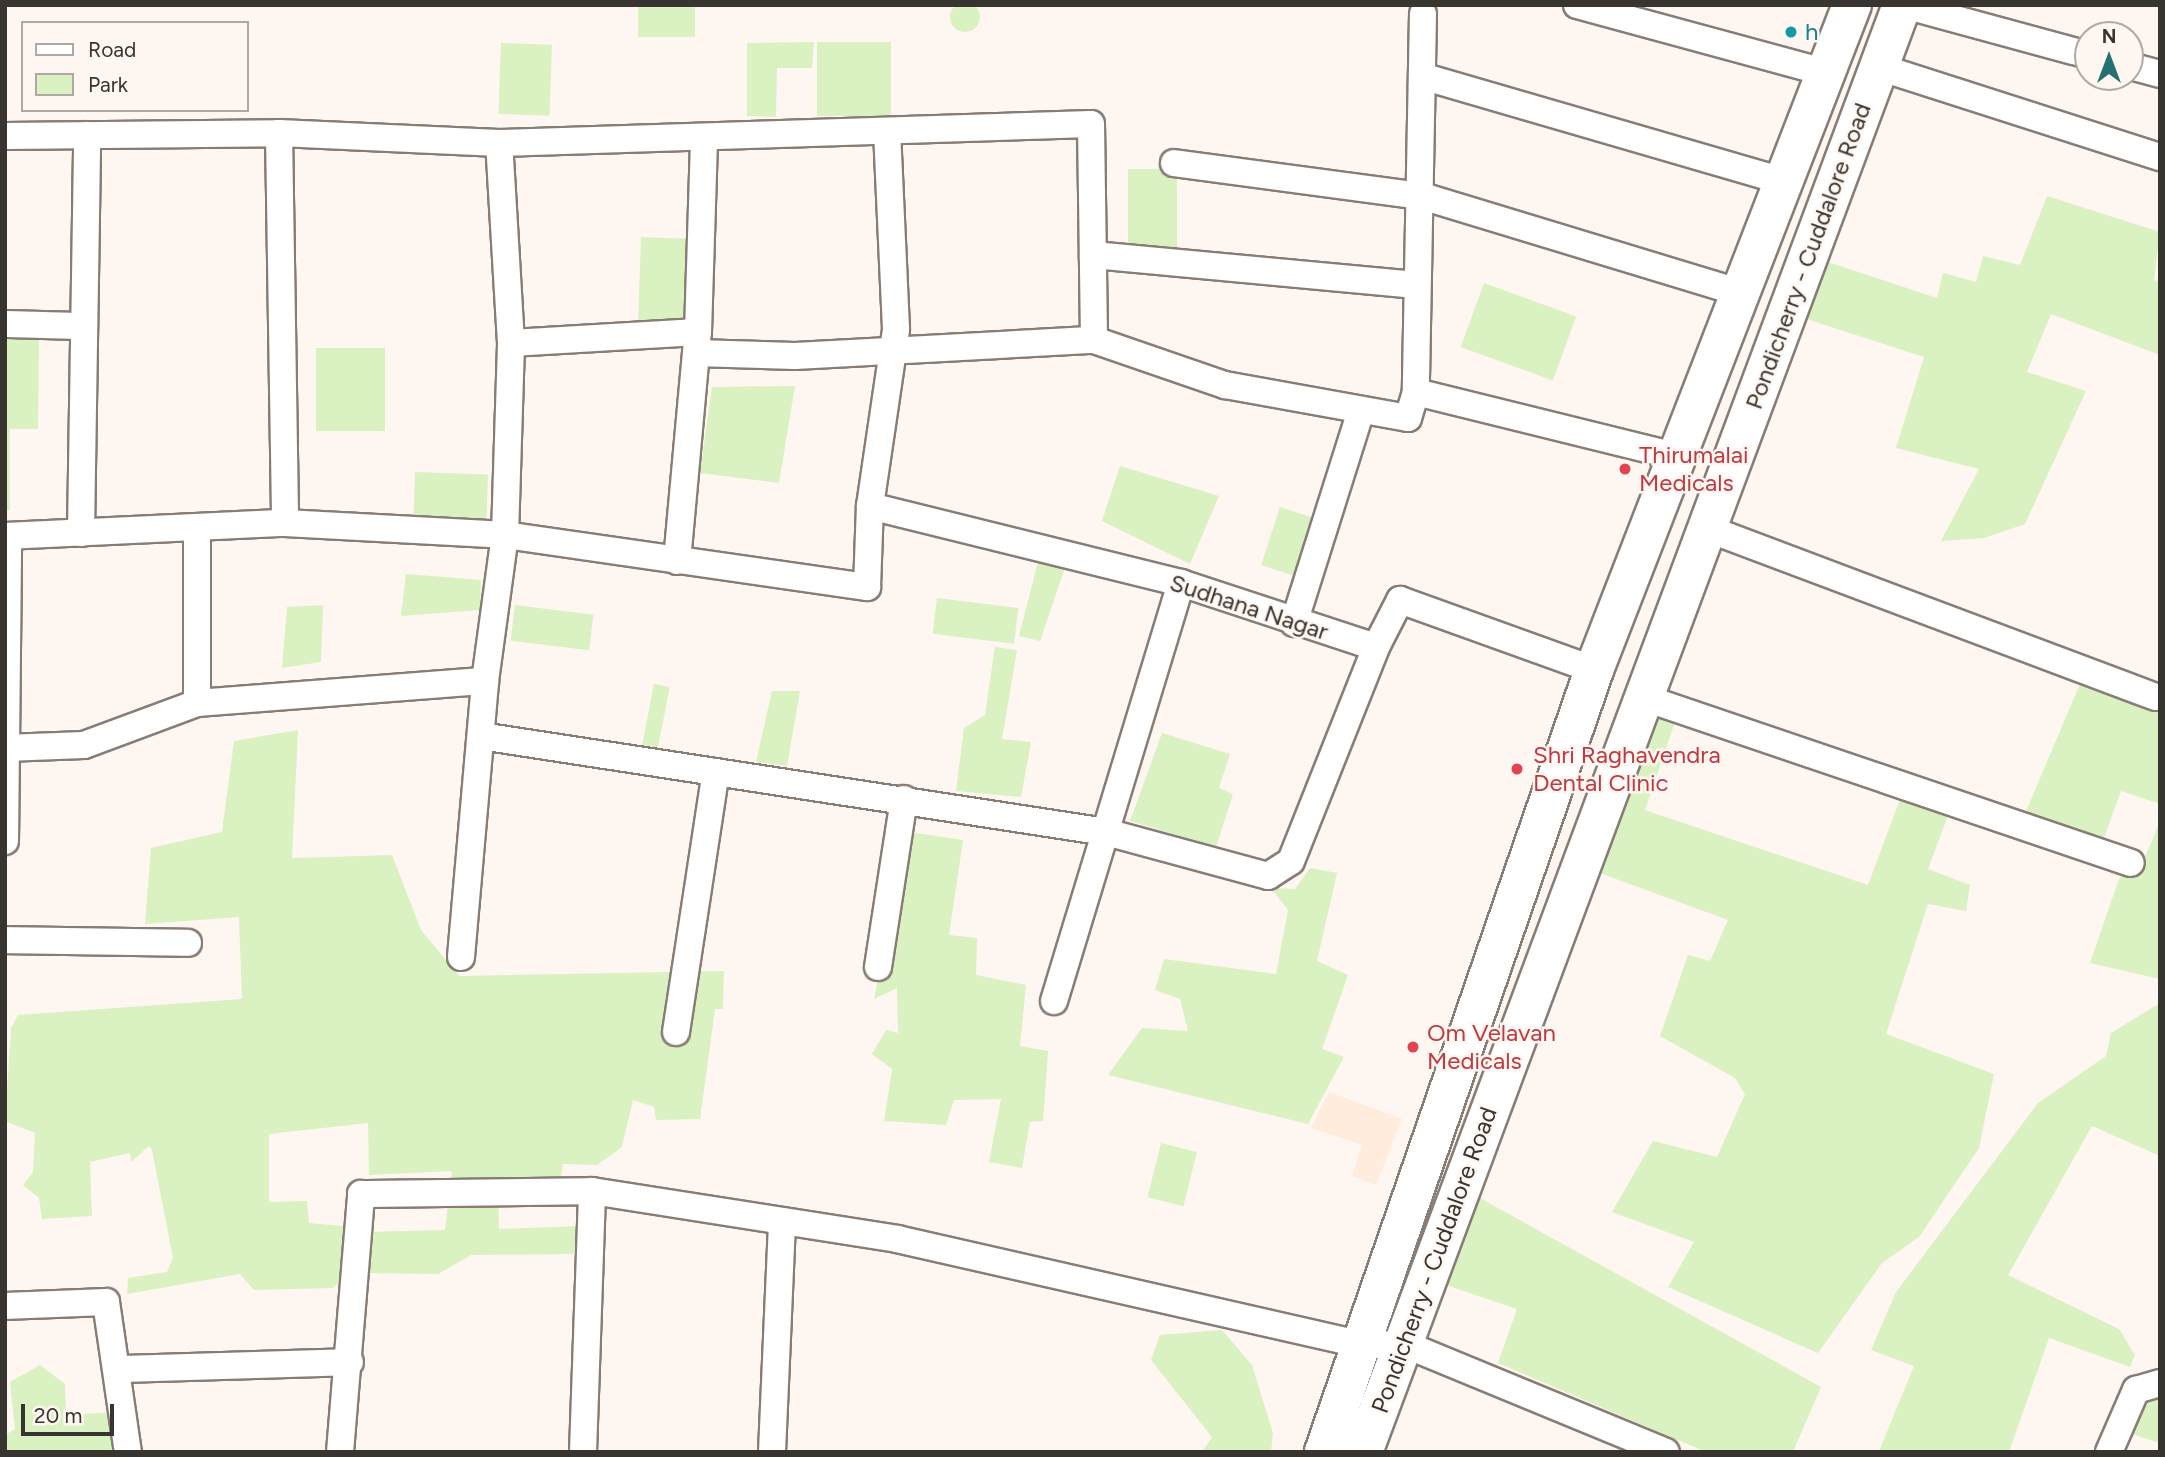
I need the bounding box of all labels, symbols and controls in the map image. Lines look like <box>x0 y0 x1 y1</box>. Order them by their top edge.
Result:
place label: h <box>1805 18 1818 46</box>
legend <box>21 21 248 112</box>
north arrow <box>2074 21 2144 91</box>
marker: h <box>1783 24 1799 40</box>
text: N <box>2102 25 2116 48</box>
text: Road <box>88 37 136 62</box>
text: Park <box>88 72 128 97</box>
street label: Pondicherry - Cuddalore Road <box>1739 99 1877 413</box>
place label: Thirumalai Medicals <box>1639 441 1748 497</box>
marker: Thirumalai Medicals <box>1617 461 1633 477</box>
street label: Sudhana Nagar <box>1166 568 1332 646</box>
place label: Shri Raghavendra Dental Clinic <box>1533 741 1721 797</box>
marker: Shri Raghavendra Dental Clinic <box>1507 759 1527 779</box>
place label: Om Velavan Medicals <box>1427 1019 1556 1075</box>
marker: Om Velavan Medicals <box>1405 1039 1421 1055</box>
street label: Pondicherry - Cuddalore Road <box>1365 1103 1503 1417</box>
scale bar <box>24 1390 117 1434</box>
text: 20 m <box>34 1403 82 1428</box>

